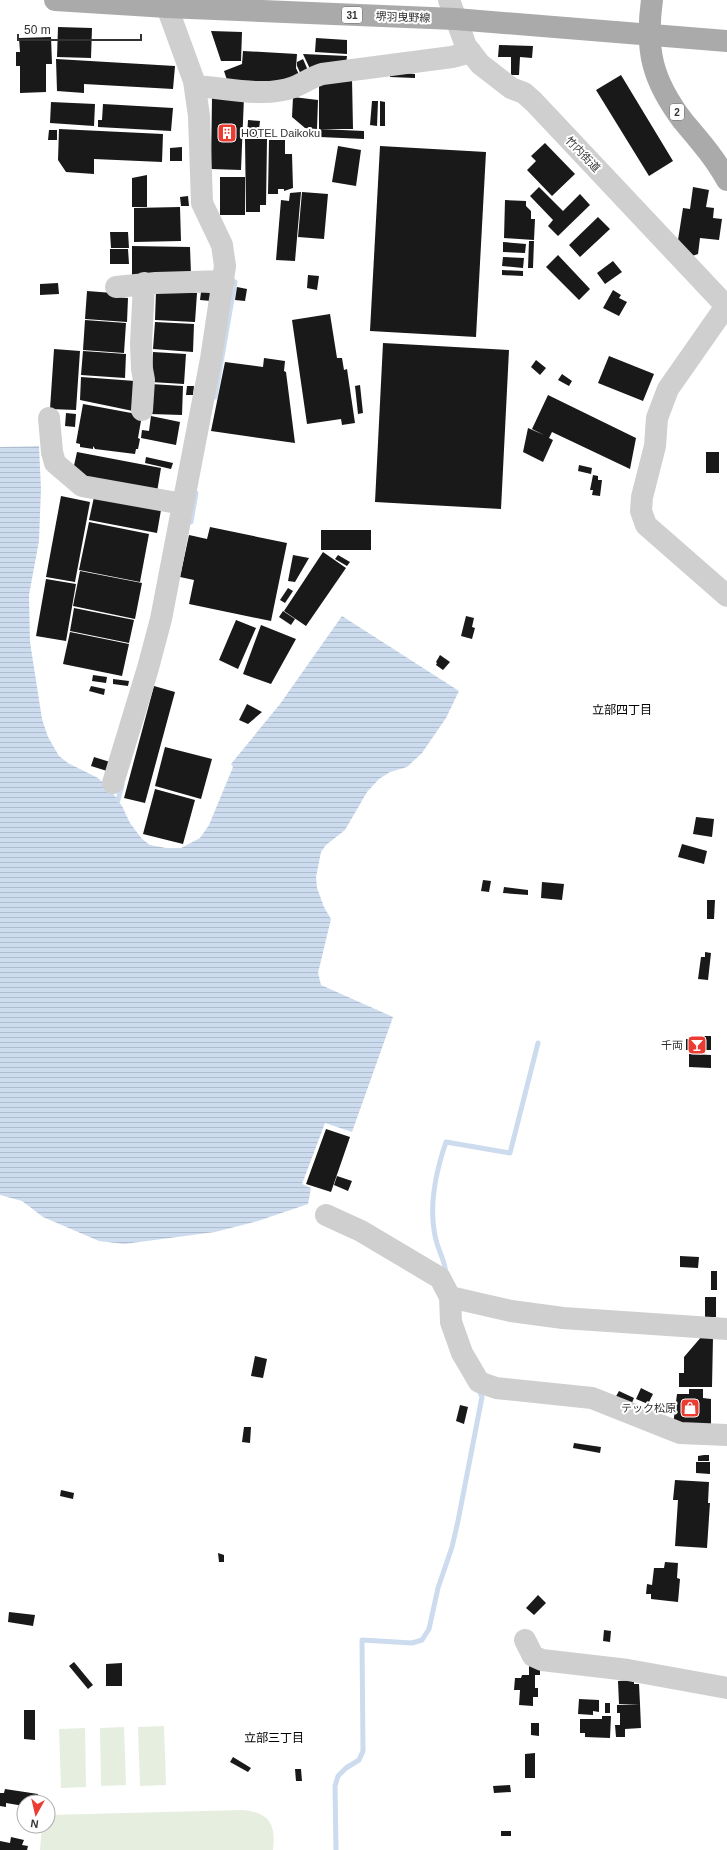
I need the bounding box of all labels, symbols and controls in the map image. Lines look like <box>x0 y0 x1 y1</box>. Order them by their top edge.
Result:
road number: 31 <box>342 7 362 23</box>
street label: 堺羽曳野線 <box>375 10 431 24</box>
scale bar <box>18 16 141 42</box>
text: 50 m <box>24 23 51 37</box>
road number: 2 <box>670 104 684 120</box>
building icon: HOTEL Daikoku <box>216 122 238 144</box>
place label: HOTEL Daikoku <box>241 127 320 139</box>
street label: 竹内街道 <box>563 134 603 174</box>
district label: 立部四丁目 <box>592 703 652 717</box>
bar icon: 千両 <box>686 1034 708 1056</box>
place label: 千両 <box>661 1039 683 1051</box>
shop icon: テック松原 <box>679 1397 701 1419</box>
place label: テック松原 <box>621 1402 676 1414</box>
district label: 立部三丁目 <box>244 1731 304 1745</box>
north arrow <box>16 1794 56 1834</box>
text: N <box>30 1817 39 1830</box>

